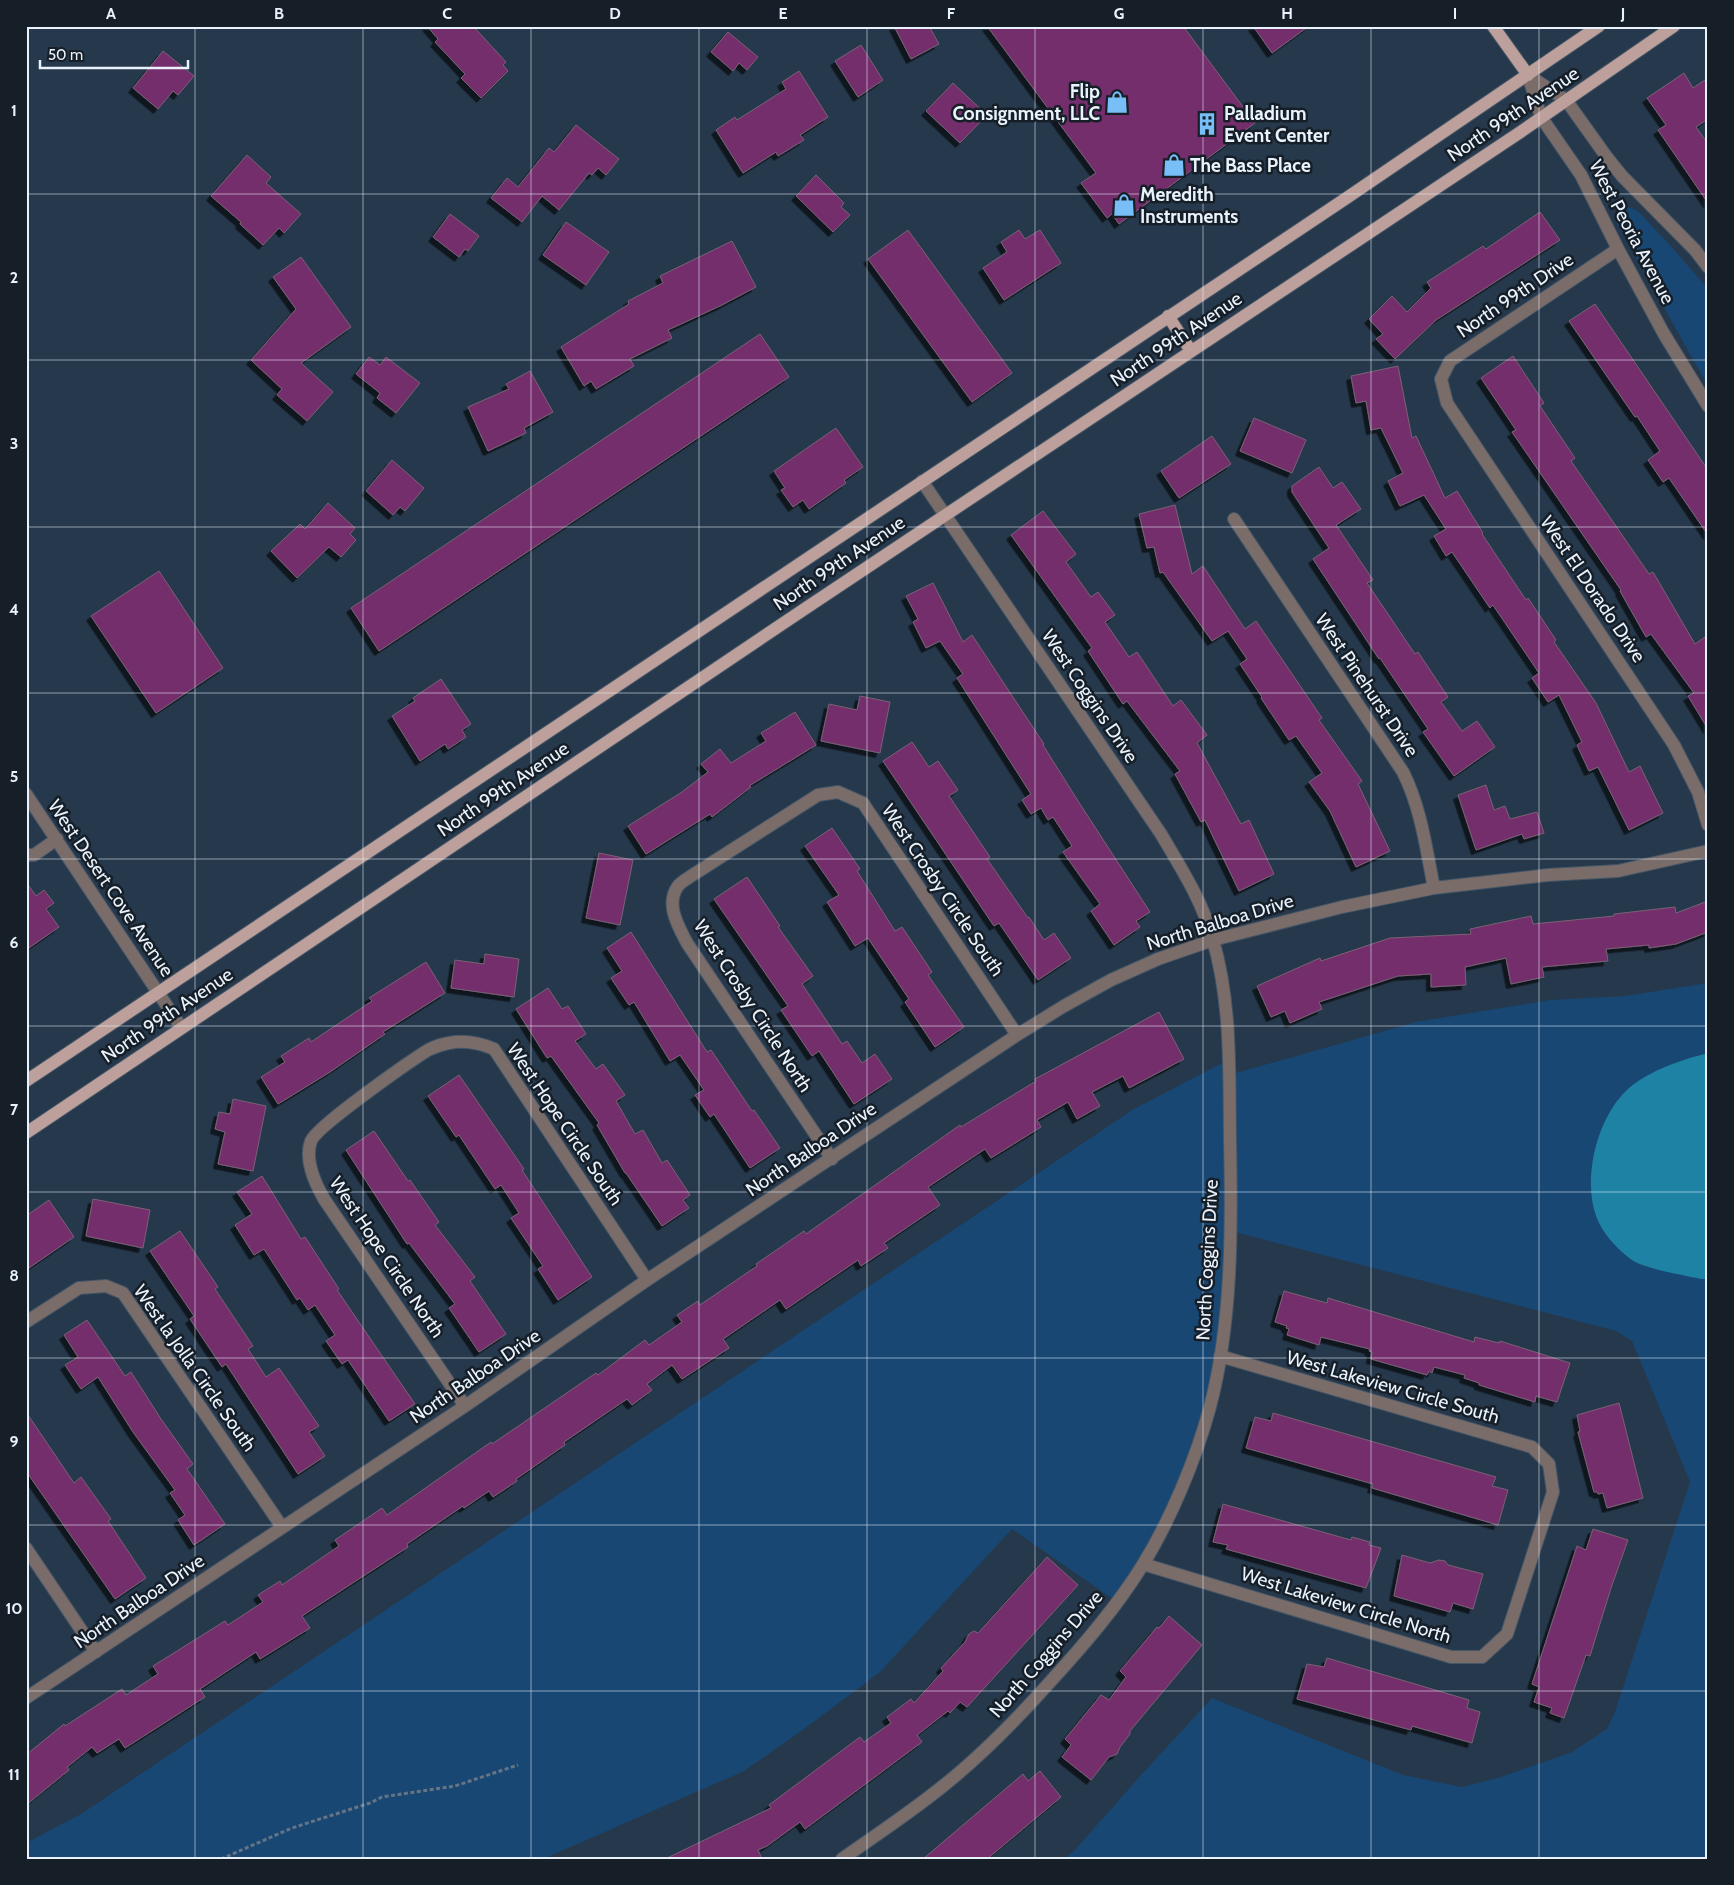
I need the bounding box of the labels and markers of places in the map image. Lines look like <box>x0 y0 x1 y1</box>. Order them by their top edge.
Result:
place label: Flip Consignment, LLC <box>952 80 1100 125</box>
shop icon: Flip Consignment, LLC <box>1104 89 1130 115</box>
place label: Palladium Event Center <box>1224 102 1330 147</box>
building icon: Palladium Event Center <box>1194 111 1220 137</box>
shop icon: The Bass Place <box>1161 152 1187 178</box>
place label: The Bass Place <box>1190 154 1311 177</box>
place label: Meredith Instruments <box>1140 183 1238 228</box>
shop icon: Meredith Instruments <box>1111 192 1137 218</box>

